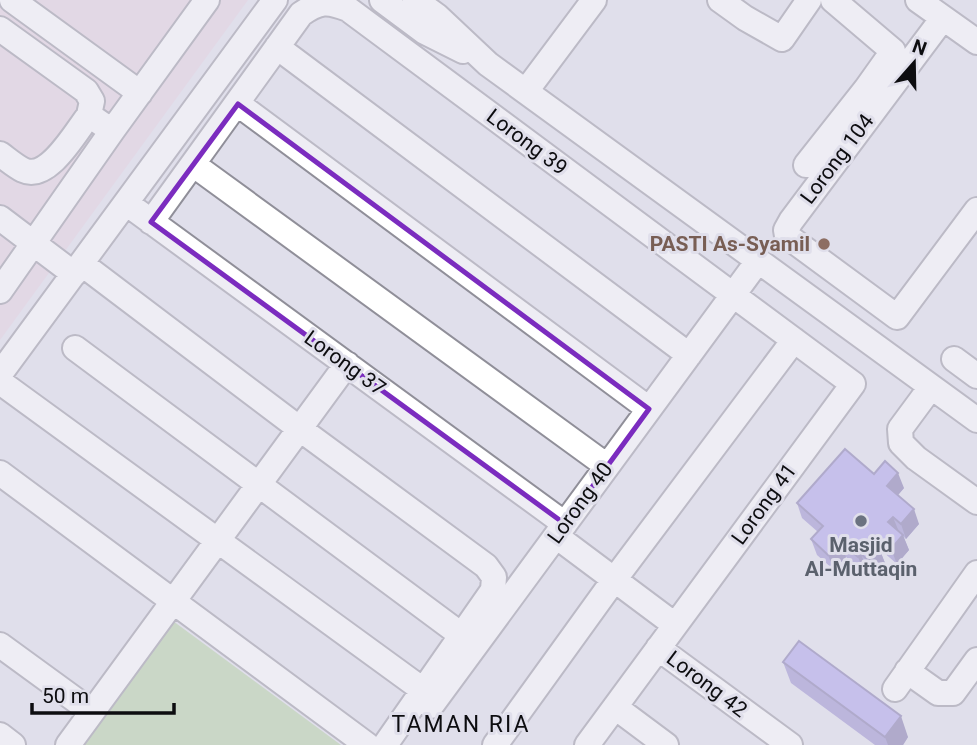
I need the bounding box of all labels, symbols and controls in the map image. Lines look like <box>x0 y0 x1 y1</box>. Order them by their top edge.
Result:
north arrow <box>879 28 949 98</box>
text: N <box>909 34 930 61</box>
street label: Lorong 39 <box>482 104 572 180</box>
street label: Lorong 104 <box>795 109 879 209</box>
place label: PASTI As-Syamil <box>650 232 810 256</box>
marker: PASTI As-Syamil <box>816 236 832 252</box>
street label: Lorong 37 <box>300 326 390 400</box>
street label: Lorong 40 <box>543 458 617 548</box>
street label: Lorong 41 <box>727 459 801 549</box>
marker: Masjid Al-Muttaqin <box>853 513 869 529</box>
place label: Masjid Al-Muttaqin <box>805 533 917 581</box>
street label: Lorong 42 <box>662 646 752 722</box>
scale bar <box>32 672 173 716</box>
text: 50 m <box>42 684 89 708</box>
district label: TAMAN RIA <box>392 711 530 738</box>

